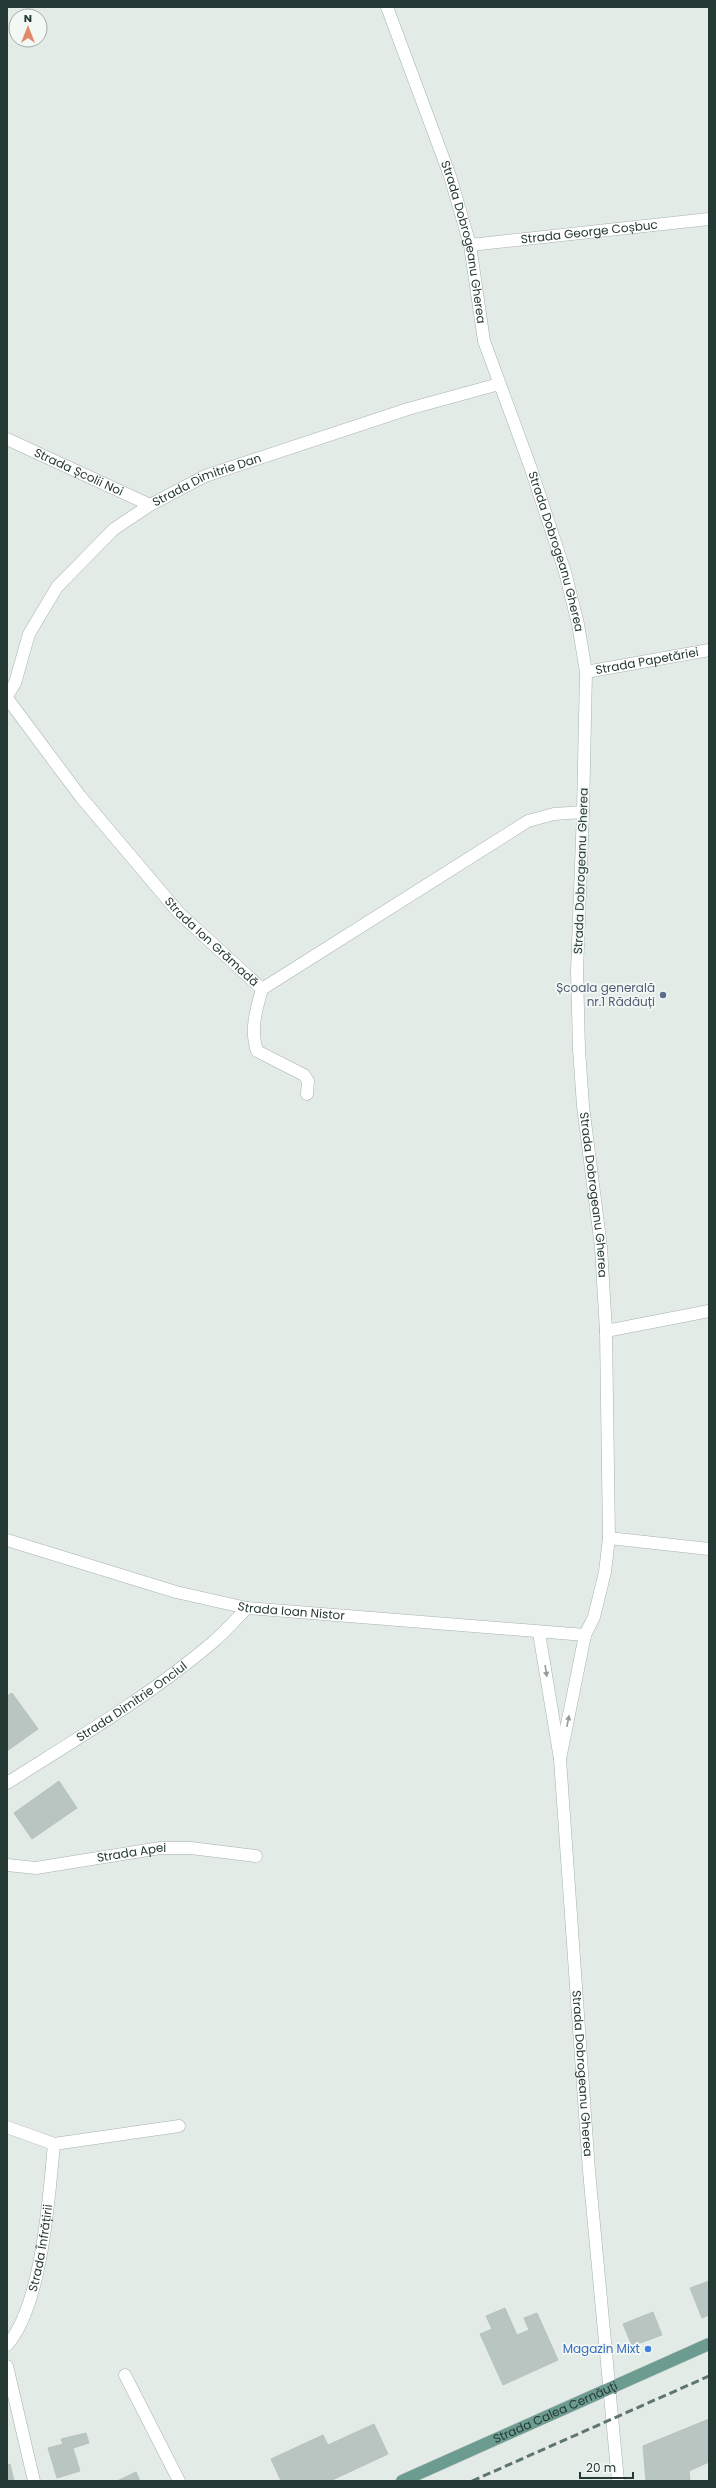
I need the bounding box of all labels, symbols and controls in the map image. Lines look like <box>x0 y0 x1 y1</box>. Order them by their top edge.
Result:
north arrow <box>8 8 48 48</box>
text: N <box>24 10 32 26</box>
street label: Strada Dobrogeanu Gherea <box>437 158 490 325</box>
street label: Strada George Coșbuc <box>520 216 659 247</box>
street label: Strada Școlii Noi <box>31 444 126 500</box>
street label: Strada Dimitrie Dan <box>149 449 263 510</box>
street label: Strada Dobrogeanu Gherea <box>524 469 588 633</box>
street label: Strada Papetăriei <box>594 643 700 678</box>
street label: Strada Dobrogeanu Gherea <box>569 787 592 955</box>
street label: Strada Ion Grămadă <box>161 893 263 990</box>
place label: Școala generală nr.1 Rădăuți <box>556 979 655 1010</box>
marker: Școala generală nr.1 Rădăuți <box>658 990 668 1000</box>
street label: Strada Dobrogeanu Gherea <box>576 1111 612 1278</box>
street label: Strada Ioan Nistor <box>236 1597 346 1624</box>
street label: Strada Dimitrie Onciul <box>73 1657 190 1745</box>
one-way arrow <box>543 1665 549 1677</box>
one-way arrow <box>565 1715 571 1727</box>
street label: Strada Apei <box>96 1839 166 1866</box>
street label: Strada Dobrogeanu Gherea <box>568 1990 597 2157</box>
street label: Strada Înfrățirii <box>24 2203 56 2294</box>
place label: Magazin Mixt <box>563 2340 640 2357</box>
marker: Magazin Mixt <box>643 2344 653 2354</box>
street label: Strada Calea Cernăuţi <box>490 2377 620 2447</box>
scale bar <box>580 2454 633 2480</box>
text: 20 m <box>586 2459 616 2476</box>

